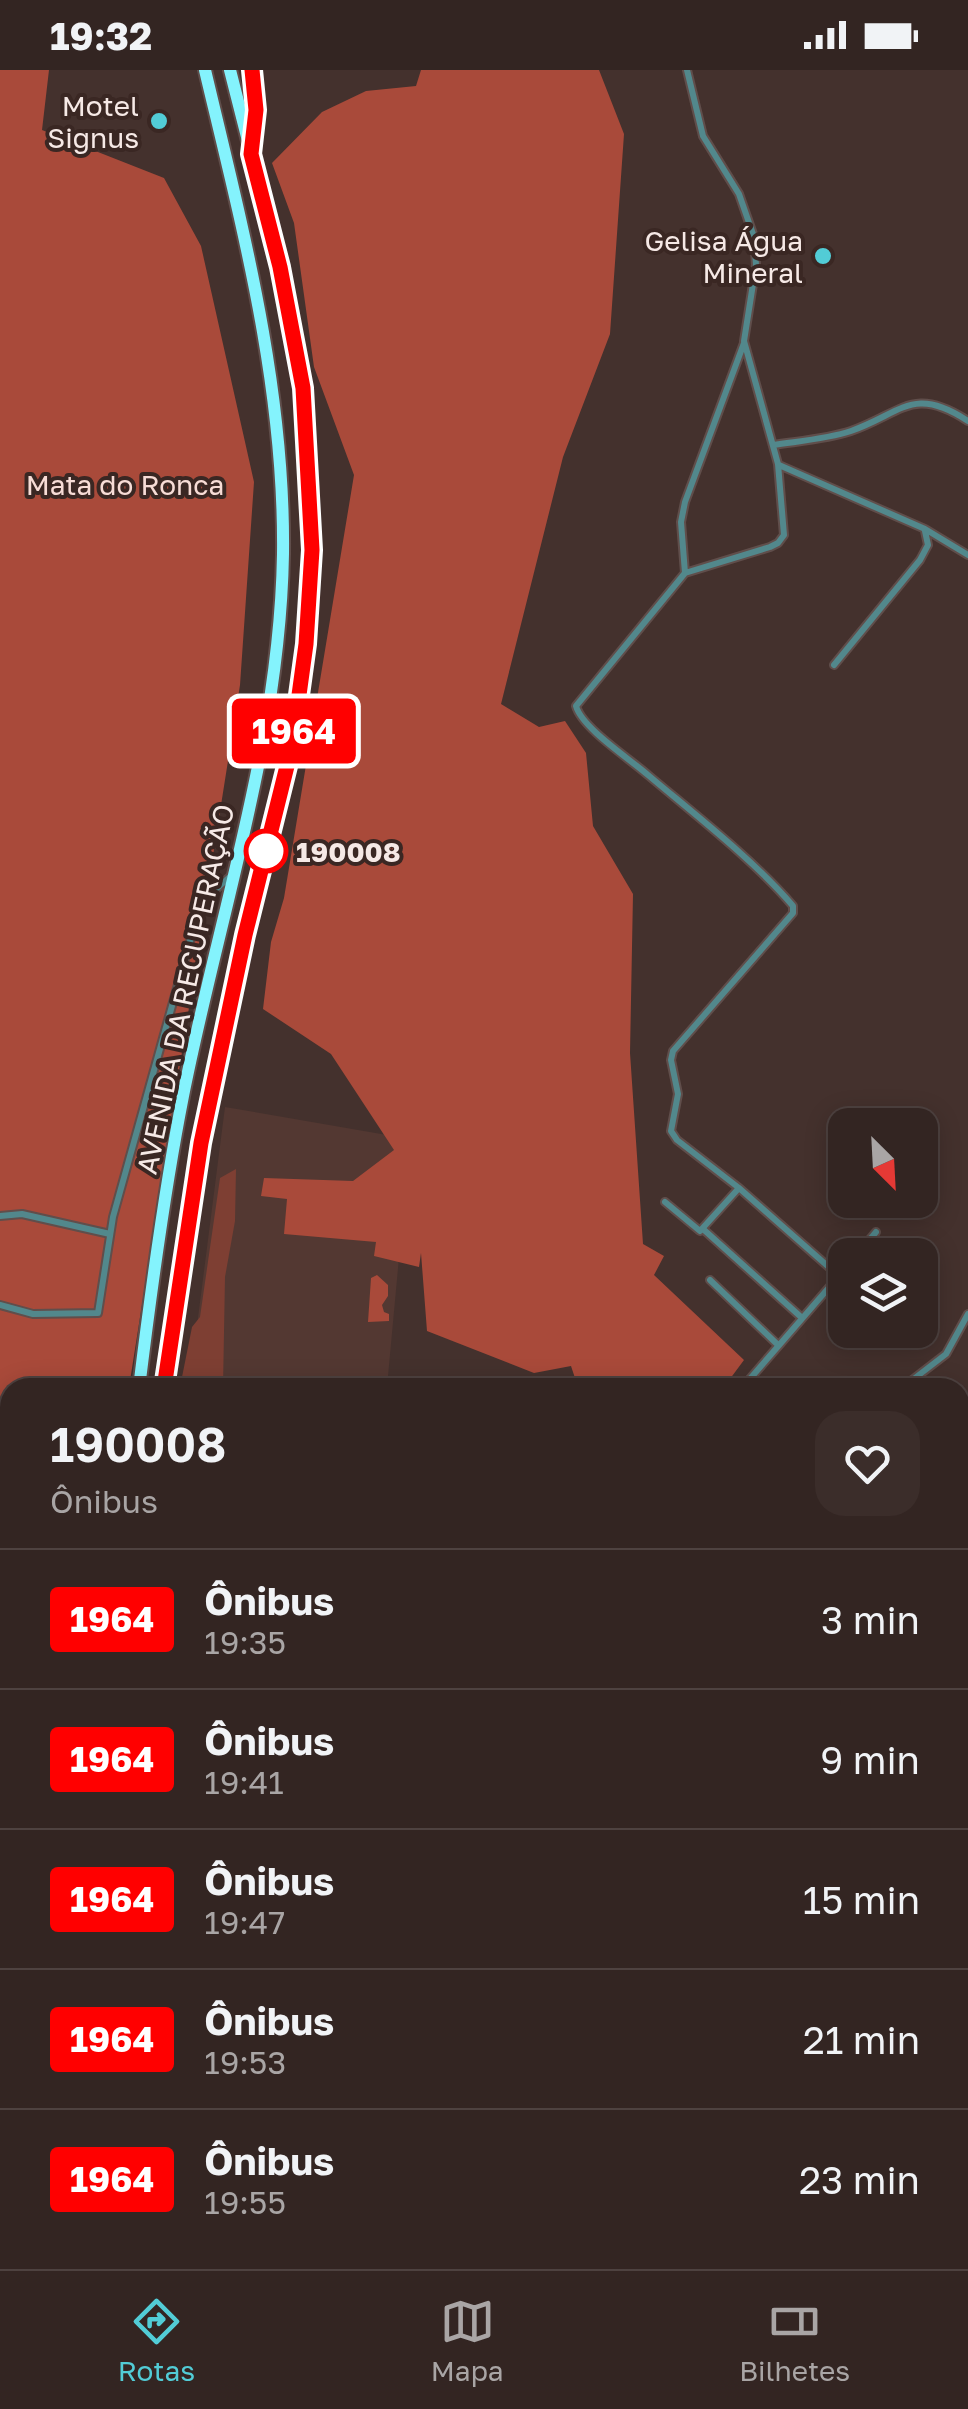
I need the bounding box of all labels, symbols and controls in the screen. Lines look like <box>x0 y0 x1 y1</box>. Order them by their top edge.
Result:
text: 19:32 <box>50 13 152 58</box>
place label: Motel Signus <box>47 89 139 154</box>
marker: Motel Signus <box>148 110 170 132</box>
place label: Gelisa Água Mineral <box>644 224 803 289</box>
marker: Gelisa Água Mineral <box>812 245 834 267</box>
park label: Mata do Ronca <box>26 468 224 501</box>
line badge: 1964 <box>224 698 364 764</box>
text: 1964 <box>252 710 336 752</box>
street label: AVENIDA DA RECUPERAÇÃO <box>130 801 240 1177</box>
marker: 190008 <box>245 830 287 872</box>
place label: 190008 <box>296 835 401 868</box>
north arrow <box>828 1108 938 1218</box>
map controls <box>828 1108 938 1348</box>
button: layers <box>828 1238 938 1348</box>
button: heart <box>815 1411 920 1516</box>
text: 190008 <box>50 1415 226 1473</box>
text: Ônibus <box>50 1482 158 1520</box>
text: Ônibus <box>204 1578 334 1623</box>
text: 3 min <box>821 1597 920 1642</box>
text: 1964 <box>70 1598 154 1640</box>
text: 19:35 <box>204 1623 286 1661</box>
text: Ônibus <box>204 1718 334 1763</box>
text: 9 min <box>820 1737 920 1782</box>
text: 1964 <box>70 1738 154 1780</box>
text: 19:41 <box>204 1763 284 1801</box>
text: Ônibus <box>204 1858 334 1903</box>
text: 15 min <box>803 1877 920 1922</box>
text: 1964 <box>70 1878 154 1920</box>
text: 19:47 <box>204 1903 285 1941</box>
text: Ônibus <box>204 1998 334 2043</box>
text: 21 min <box>803 2017 920 2062</box>
text: 1964 <box>70 2018 154 2060</box>
text: 19:53 <box>204 2043 286 2081</box>
text: Ônibus <box>204 2138 334 2183</box>
text: 23 min <box>799 2157 920 2202</box>
text: 1964 <box>70 2158 154 2200</box>
text: 19:55 <box>204 2183 286 2221</box>
tab: Rotas <box>118 2294 195 2387</box>
tab: Mapa <box>431 2294 504 2387</box>
tab: Bilhetes <box>739 2294 850 2387</box>

